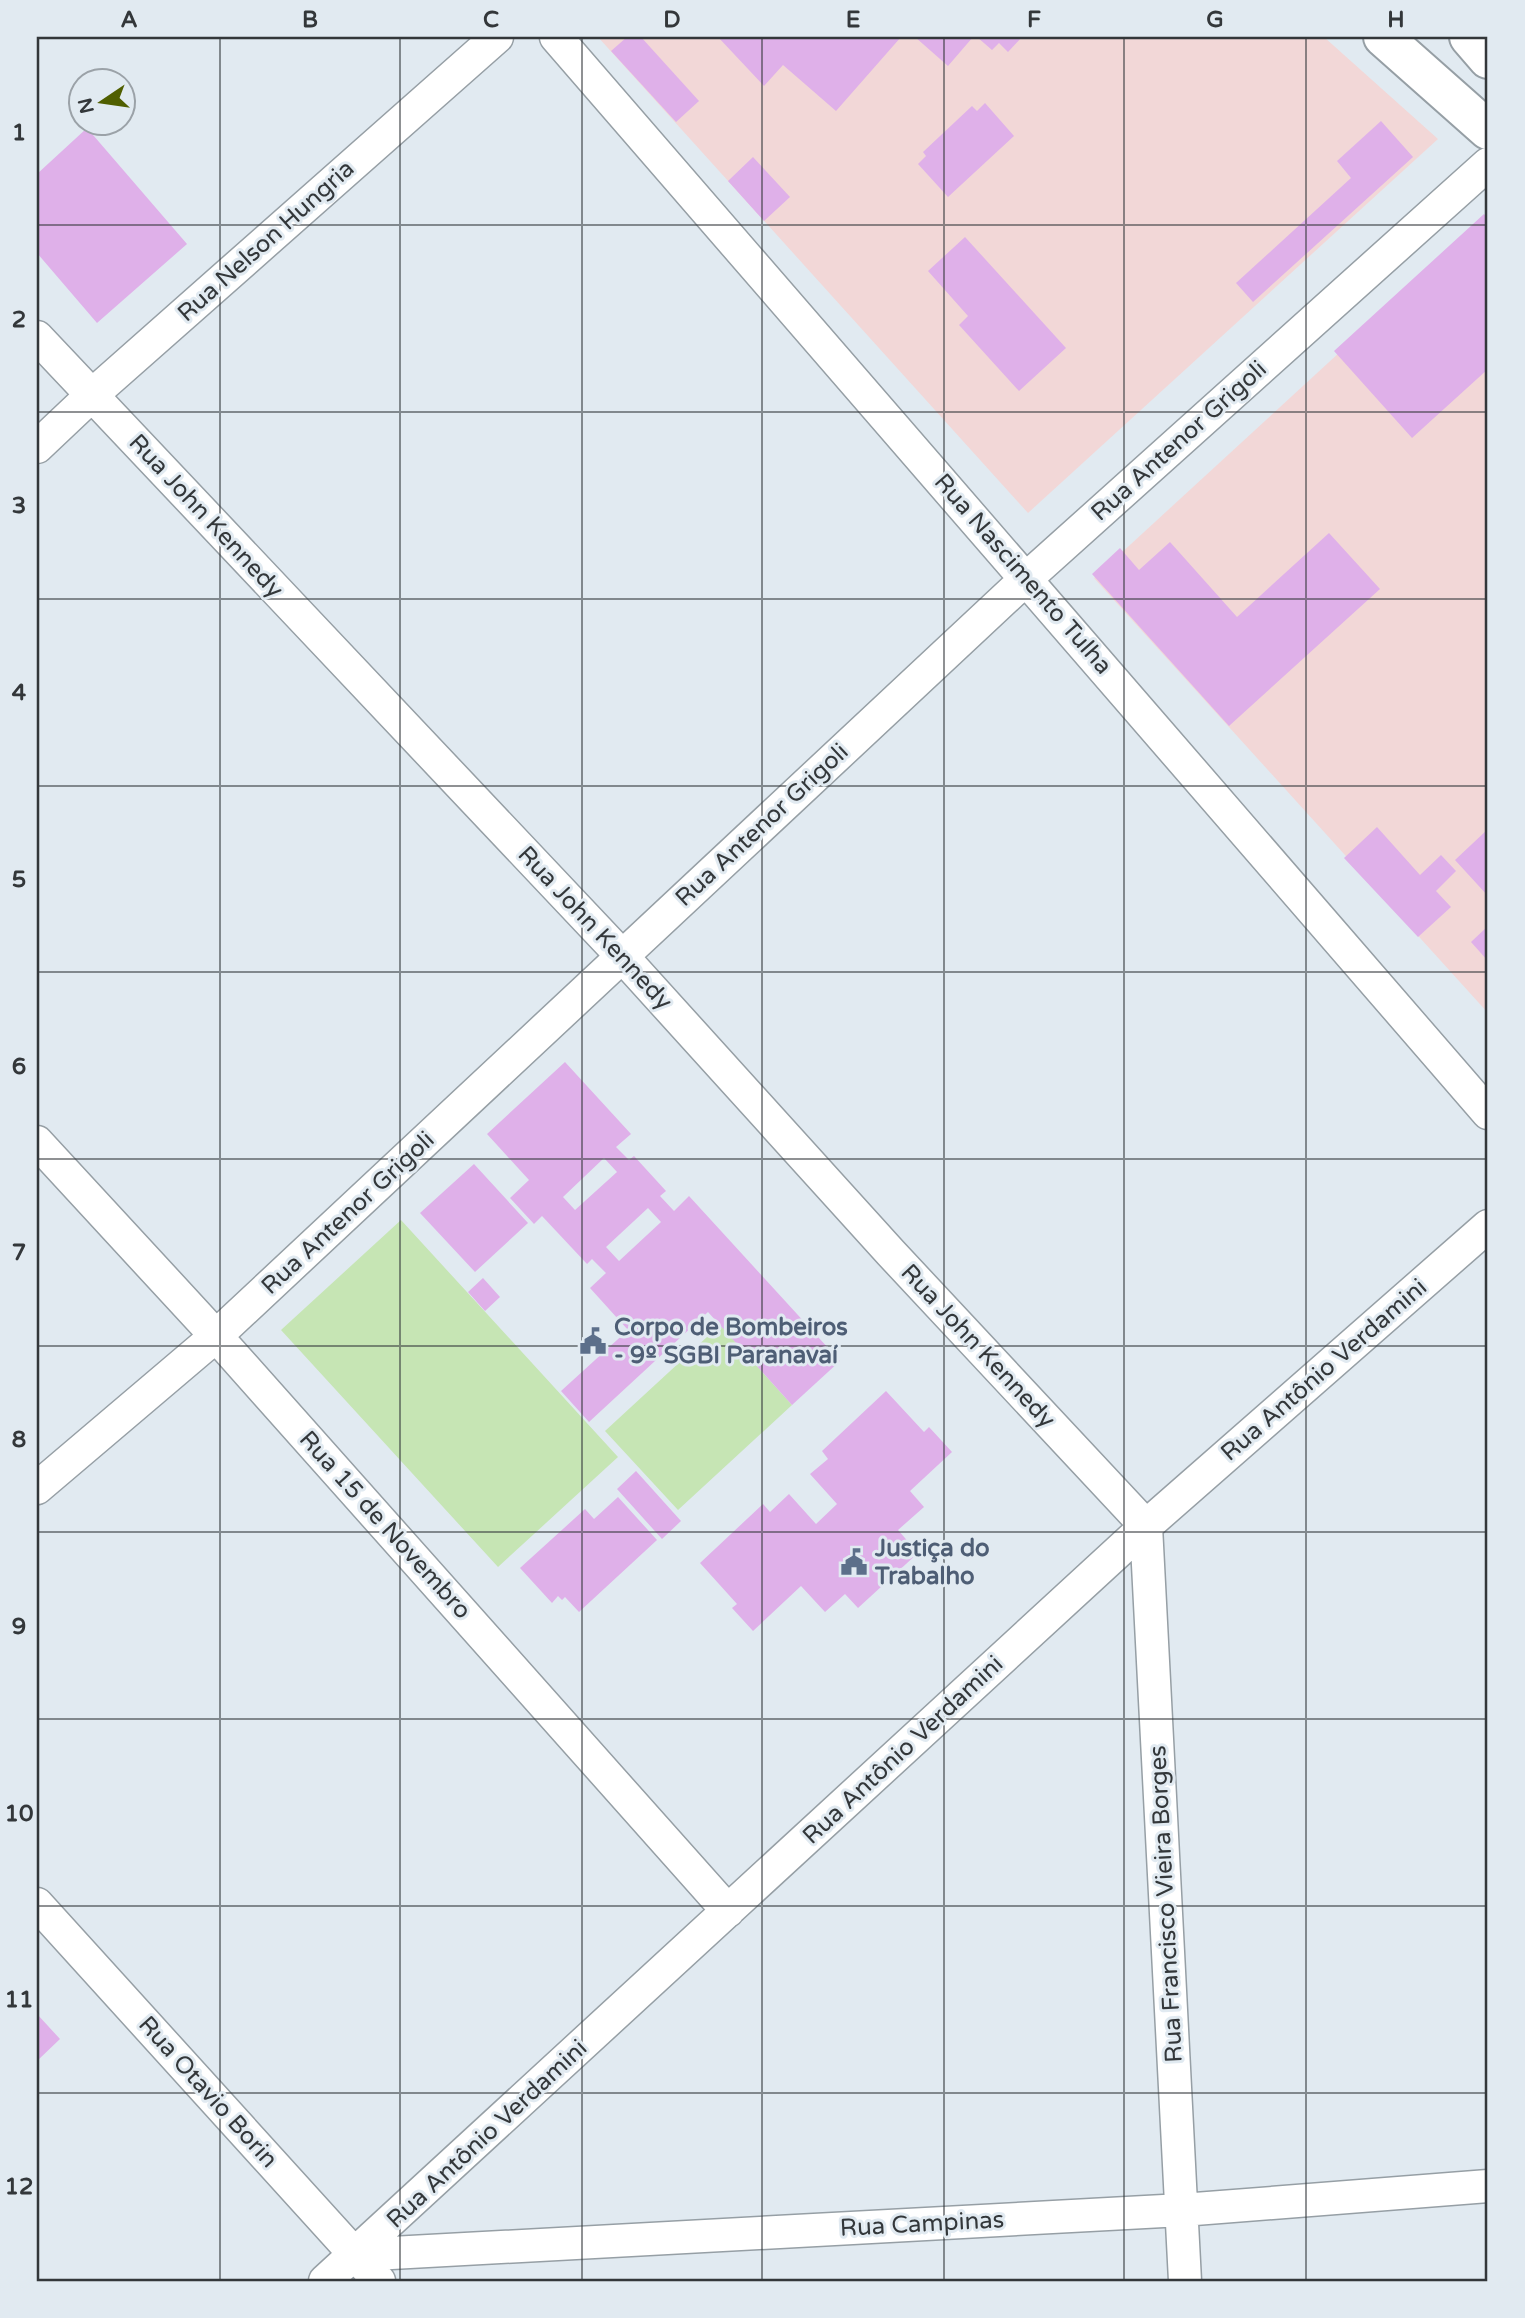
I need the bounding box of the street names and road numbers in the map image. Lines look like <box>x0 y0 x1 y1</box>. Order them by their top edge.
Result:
street label: Rua Nelson Hungria <box>172 154 360 328</box>
street label: Rua Antenor Grigoli <box>1085 355 1273 527</box>
street label: Rua John Kennedy <box>123 428 289 604</box>
street label: Rua Nascimento Tulha <box>928 468 1118 680</box>
street label: Rua Antenor Grigoli <box>670 737 854 913</box>
street label: Rua John Kennedy <box>512 840 678 1016</box>
street label: Rua Antenor Grigoli <box>256 1125 440 1301</box>
street label: Rua John Kennedy <box>895 1258 1061 1434</box>
street label: Rua Antônio Verdamini <box>1215 1273 1433 1467</box>
street label: Rua 15 de Novembro <box>293 1425 477 1625</box>
street label: Rua Antônio Verdamini <box>797 1650 1009 1850</box>
street label: Rua Francisco Vieira Borges <box>1143 1745 1189 2063</box>
street label: Rua Otavio Borin <box>132 2010 284 2174</box>
street label: Rua Antônio Verdamini <box>381 2034 593 2234</box>
street label: Rua Campinas <box>839 2205 1005 2243</box>

